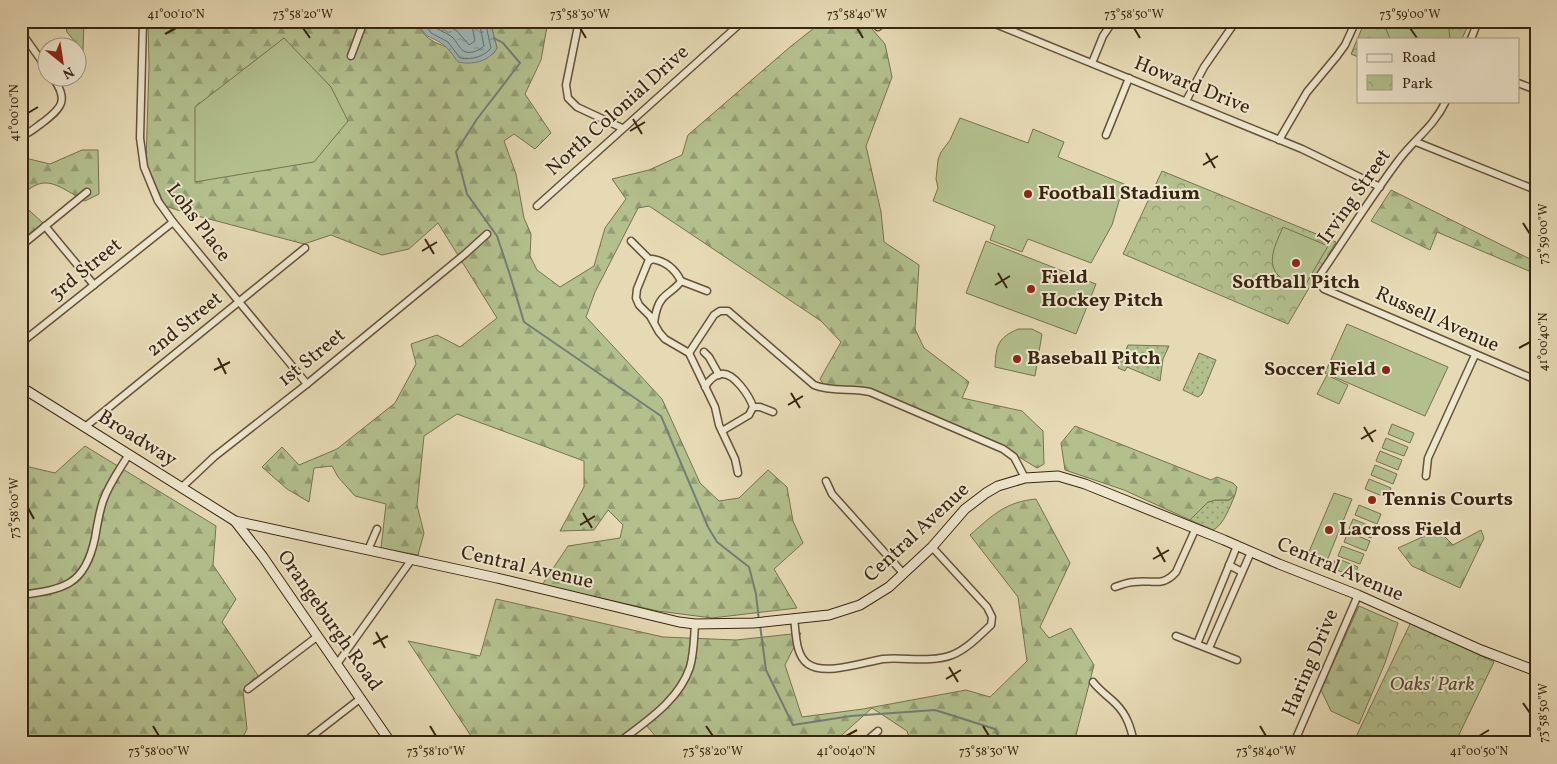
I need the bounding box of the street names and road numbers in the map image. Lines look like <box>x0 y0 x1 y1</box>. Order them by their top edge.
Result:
street label: North Colonial Drive <box>540 39 696 183</box>
street label: Howard Drive <box>1130 50 1254 122</box>
street label: Irving Street <box>1312 144 1398 250</box>
street label: Lohs Place <box>159 178 237 268</box>
street label: 3rd Street <box>44 232 128 308</box>
street label: Russell Avenue <box>1371 280 1503 360</box>
street label: 2nd Street <box>141 286 229 364</box>
street label: 1st Street <box>272 322 352 394</box>
street label: Broadway <box>92 404 182 474</box>
street label: Central Avenue <box>858 477 976 589</box>
street label: Central Avenue <box>1272 531 1408 609</box>
street label: Central Avenue <box>458 539 596 597</box>
street label: Orangeburgh Road <box>270 545 388 697</box>
street label: Haring Drive <box>1276 605 1346 721</box>

